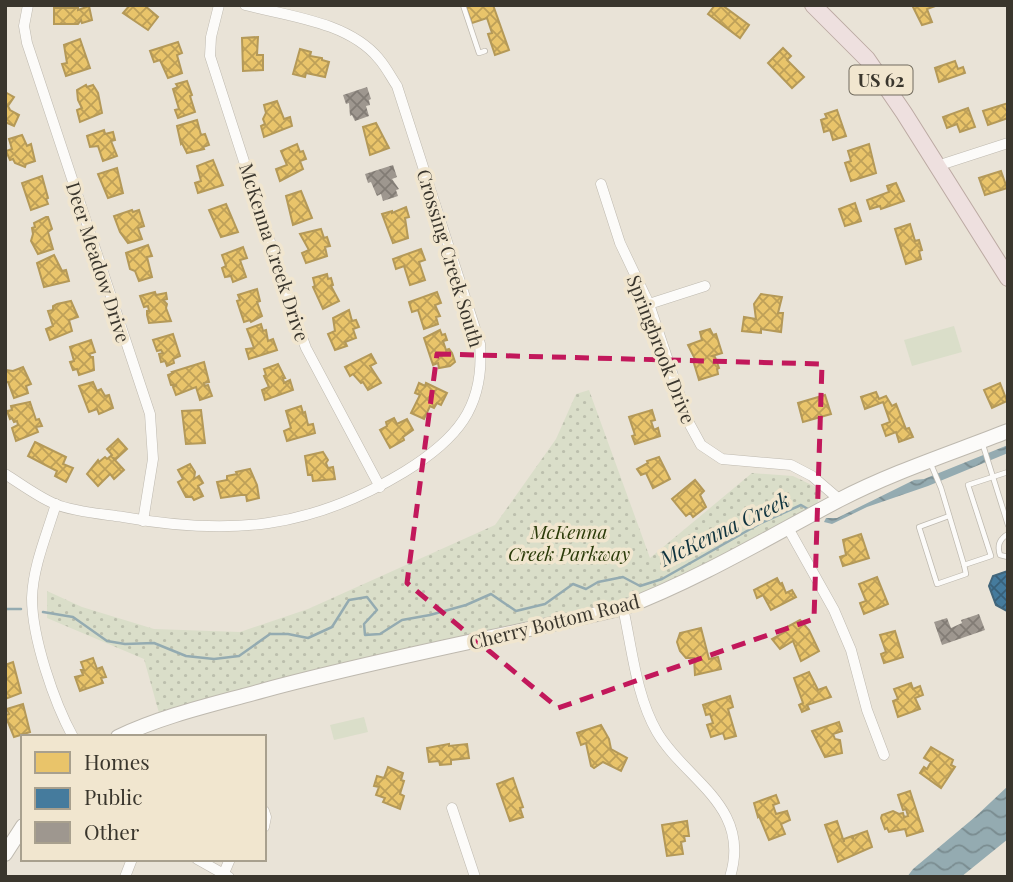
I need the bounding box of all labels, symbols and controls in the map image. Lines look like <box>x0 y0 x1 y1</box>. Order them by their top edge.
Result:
road number: US 62 <box>850 66 912 94</box>
street label: McKenna Creek Drive <box>234 160 316 344</box>
street label: Crossing Creek South <box>412 166 490 350</box>
street label: Deer Meadow Drive <box>61 178 137 346</box>
street label: Springbrook Drive <box>622 271 702 427</box>
water label: McKenna Creek <box>653 484 794 572</box>
park label: McKenna Creek Parkway <box>508 518 630 566</box>
street label: Cherry Bottom Road <box>466 587 642 655</box>
legend <box>21 735 266 861</box>
text: Homes <box>84 747 150 775</box>
text: Public <box>84 782 142 810</box>
text: Other <box>84 817 140 845</box>

